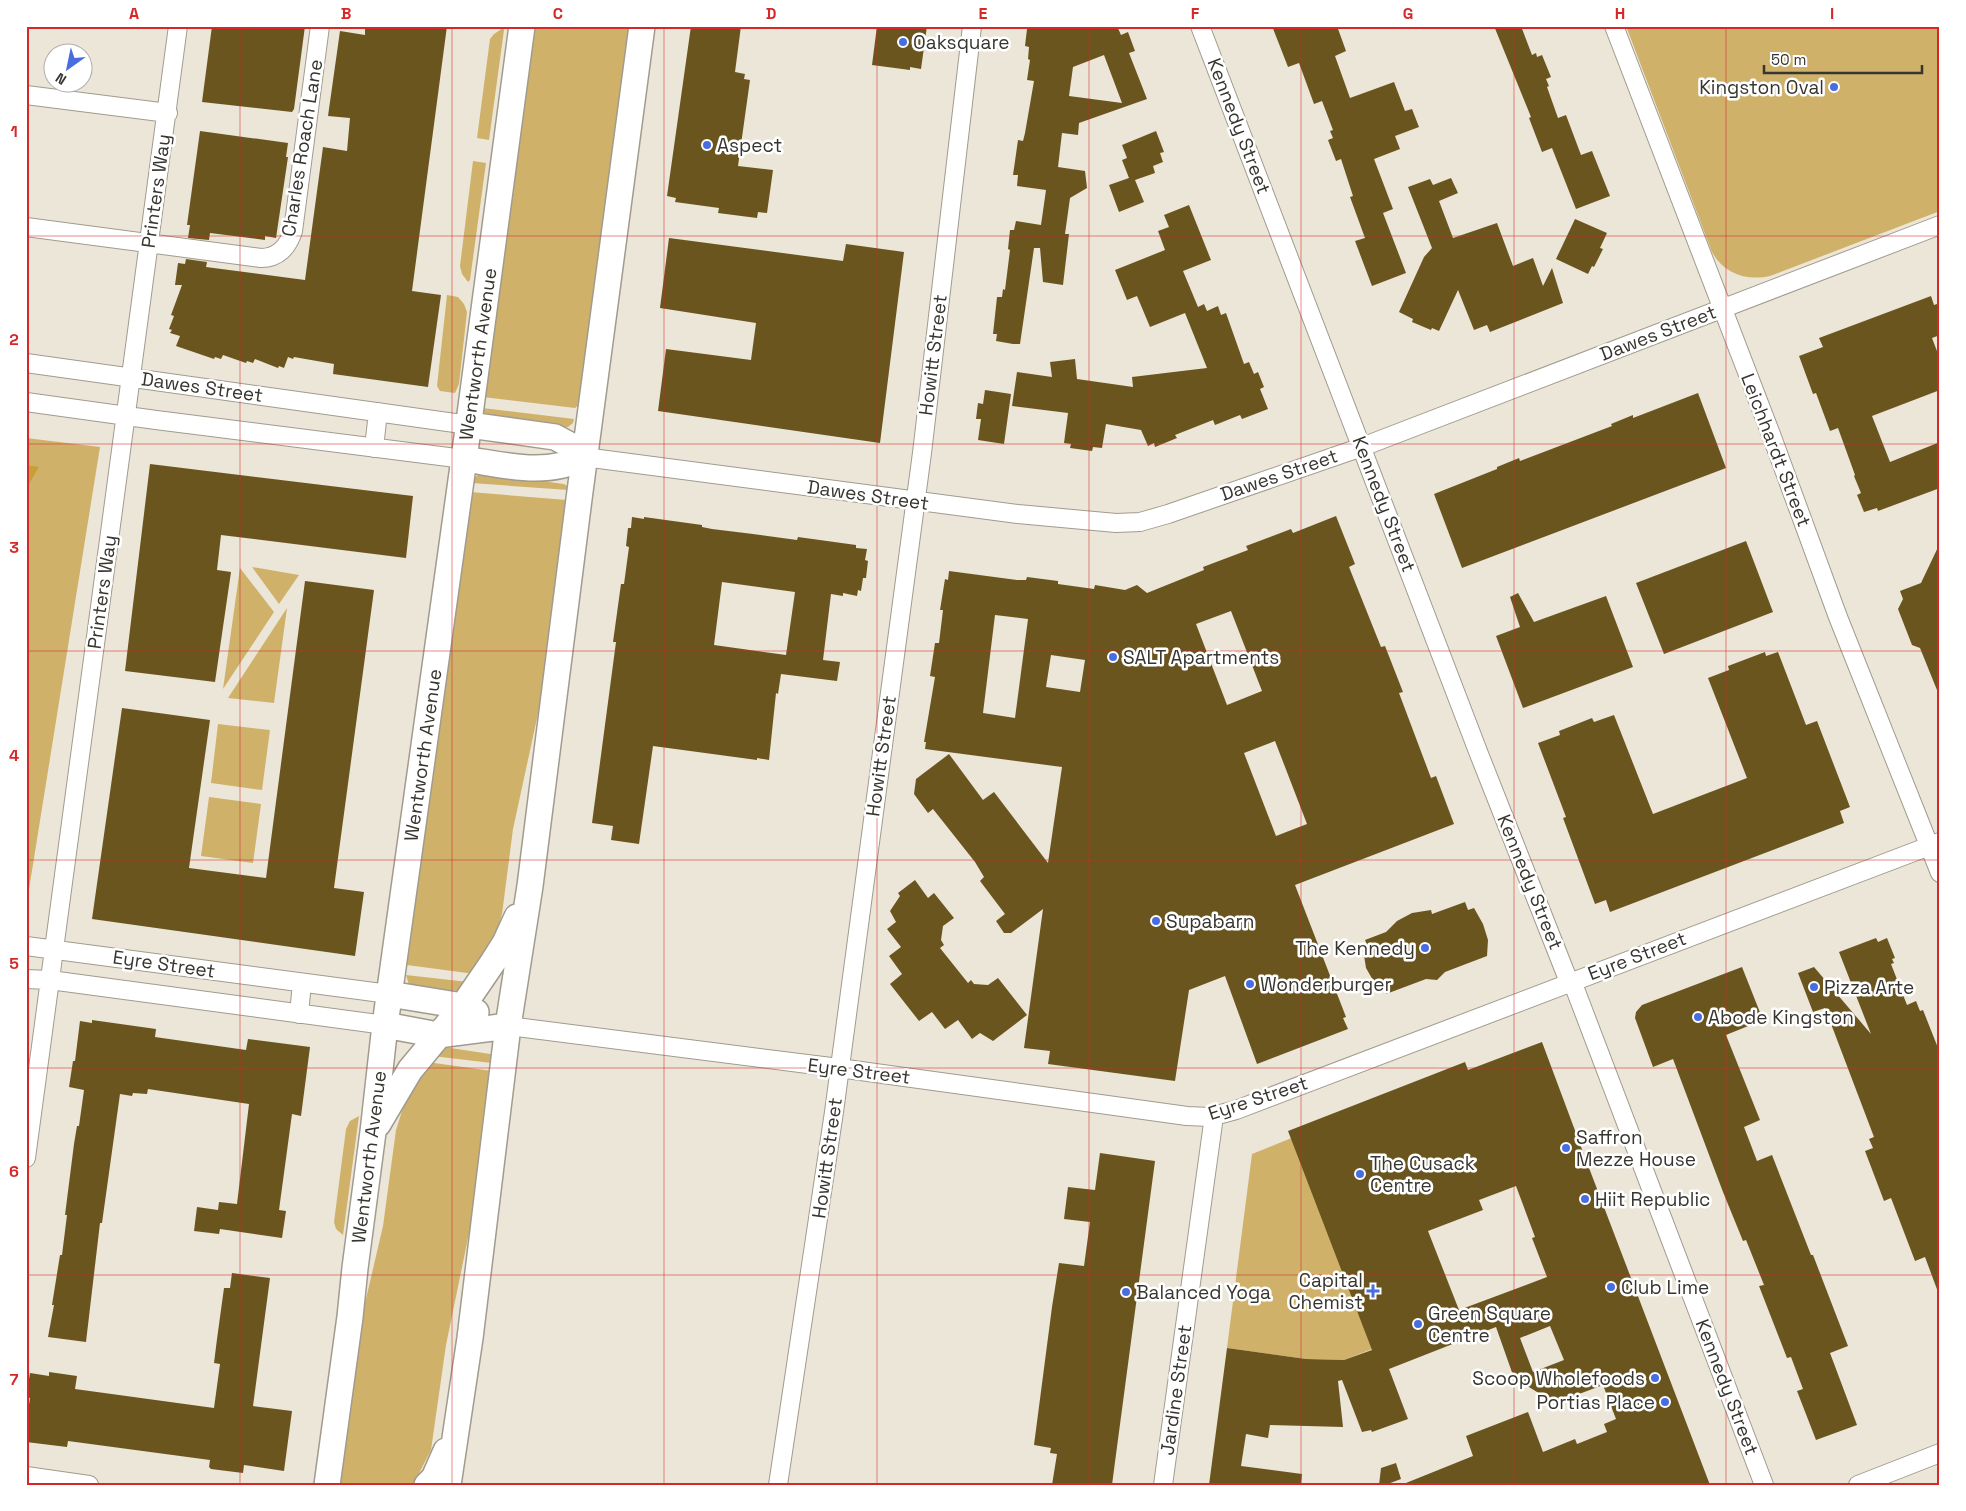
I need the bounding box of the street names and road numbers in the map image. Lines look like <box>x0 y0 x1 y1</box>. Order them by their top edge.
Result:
street label: Kennedy Street <box>1202 54 1276 198</box>
street label: Charles Roach Lane <box>276 58 328 238</box>
street label: Printers Way <box>136 132 176 250</box>
street label: Wentworth Avenue <box>454 266 502 442</box>
street label: Howitt Street <box>913 293 953 417</box>
street label: Dawes Street <box>1596 299 1720 367</box>
street label: Dawes Street <box>140 366 264 408</box>
street label: Leichhardt Street <box>1735 370 1817 530</box>
street label: Kennedy Street <box>1347 432 1421 576</box>
street label: Dawes Street <box>1217 443 1341 507</box>
street label: Dawes Street <box>806 474 930 516</box>
street label: Printers Way <box>82 533 122 651</box>
street label: Wentworth Avenue <box>399 667 447 843</box>
street label: Howitt Street <box>860 694 902 818</box>
street label: Kennedy Street <box>1491 811 1569 953</box>
street label: Eyre Street <box>1584 926 1690 986</box>
street label: Eyre Street <box>111 944 217 984</box>
street label: Eyre Street <box>806 1052 912 1090</box>
street label: Wentworth Avenue <box>346 1069 392 1245</box>
street label: Eyre Street <box>1205 1070 1311 1126</box>
street label: Howitt Street <box>806 1096 848 1220</box>
street label: Kennedy Street <box>1690 1315 1764 1459</box>
street label: Jardine Street <box>1154 1323 1198 1457</box>

